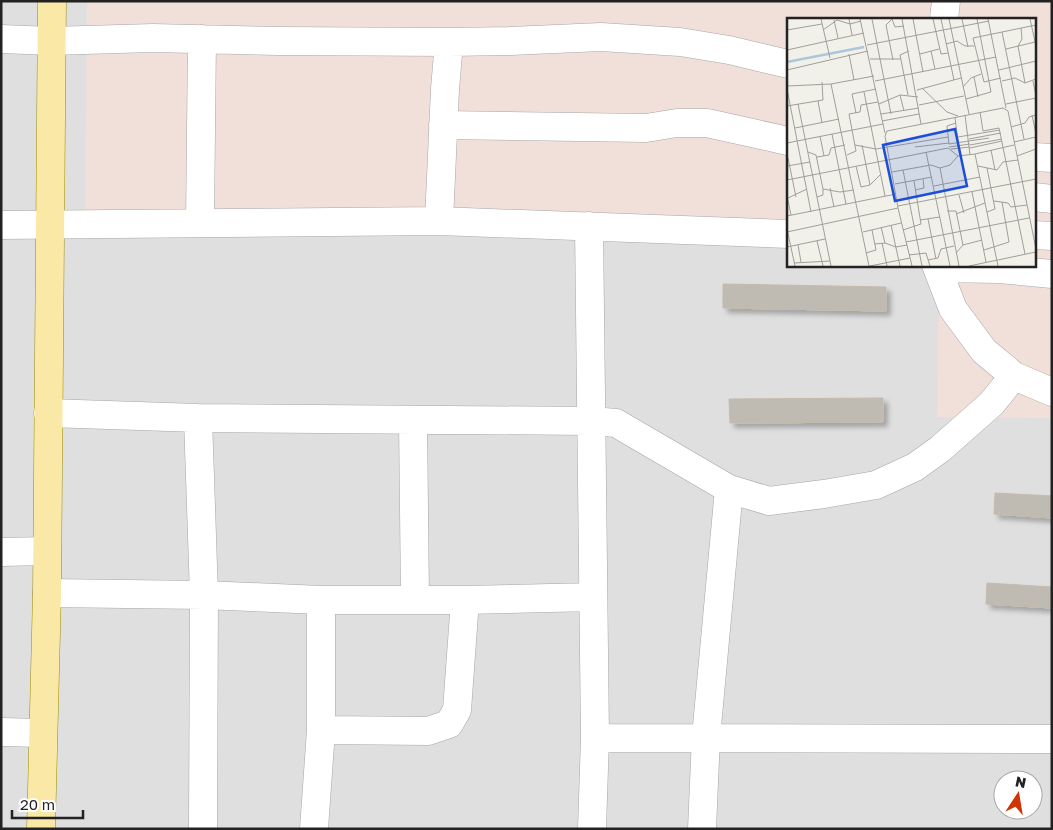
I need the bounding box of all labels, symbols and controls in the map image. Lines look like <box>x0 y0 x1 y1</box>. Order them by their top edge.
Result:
inset map <box>787 18 1036 266</box>
north arrow <box>993 770 1043 820</box>
text: N <box>1014 772 1028 791</box>
scale bar <box>12 788 84 820</box>
text: 20 m <box>20 795 55 813</box>

